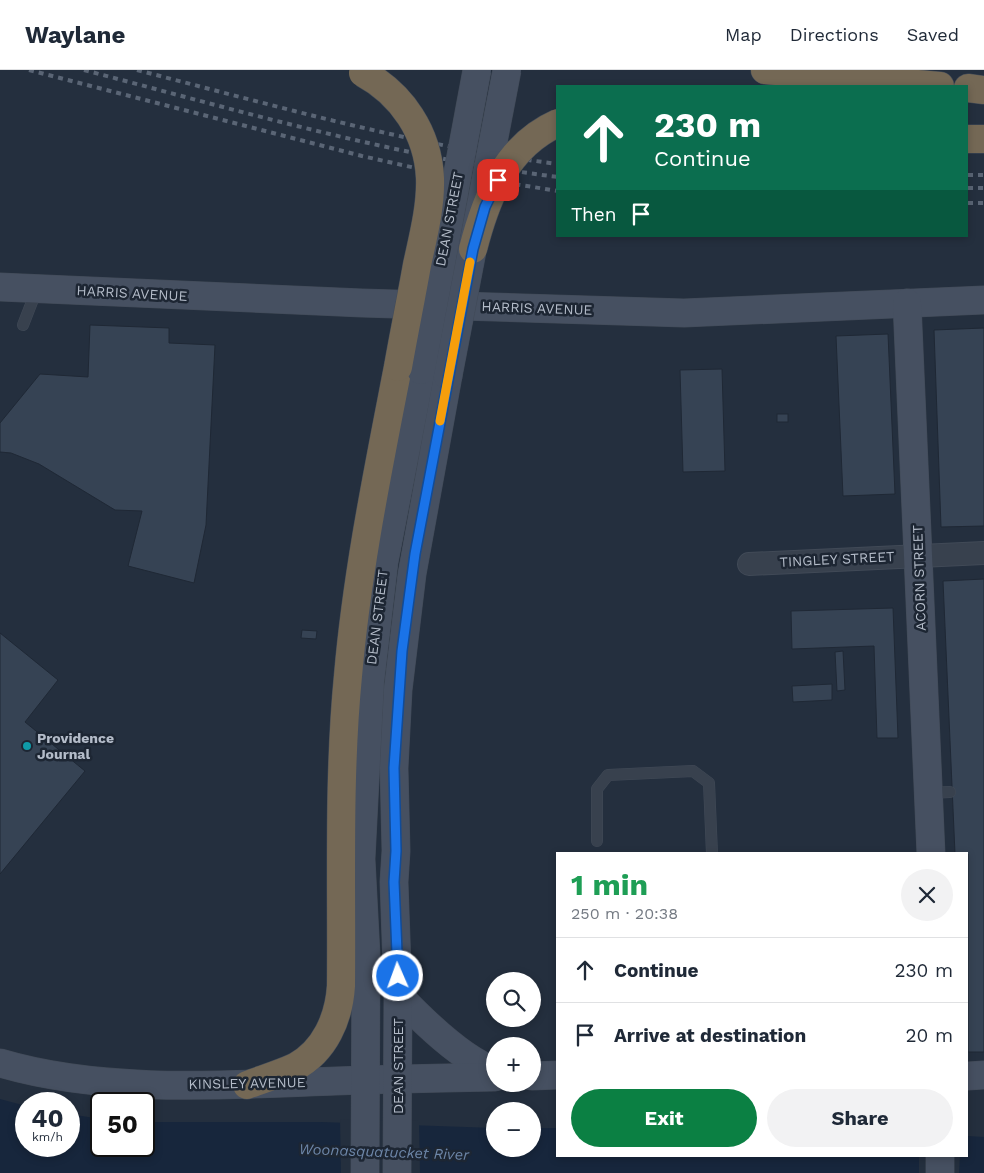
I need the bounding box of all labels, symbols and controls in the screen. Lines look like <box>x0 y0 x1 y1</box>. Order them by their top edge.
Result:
text: Waylane <box>25 21 125 49</box>
text: Map <box>725 24 762 45</box>
text: Directions <box>790 24 879 45</box>
text: Saved <box>907 24 959 45</box>
text: 230 m <box>654 104 761 146</box>
icon: ahead <box>571 105 636 170</box>
text: Continue <box>654 146 751 171</box>
pin <box>477 159 519 201</box>
icon: arrive <box>484 166 512 194</box>
street label: DEAN STREET <box>432 170 466 268</box>
icon: arrive <box>627 200 655 228</box>
text: Then <box>571 203 617 226</box>
street label: HARRIS AVENUE <box>76 282 188 304</box>
street label: HARRIS AVENUE <box>481 298 593 318</box>
street label: ACORN STREET <box>909 524 929 631</box>
street label: TINGLEY STREET <box>779 548 895 570</box>
street label: DEAN STREET <box>363 568 391 666</box>
place label: Providence Journal <box>37 730 114 762</box>
marker: Providence Journal <box>21 740 33 752</box>
text: 1 min <box>571 867 648 902</box>
button: close <box>901 869 953 921</box>
text: 250 m · 20:38 <box>571 904 678 923</box>
position arrow <box>371 949 423 1001</box>
icon: ahead <box>571 956 599 984</box>
text: Continue <box>614 959 698 982</box>
text: 230 m <box>894 959 953 982</box>
map controls <box>486 972 541 1157</box>
button: search <box>486 972 541 1027</box>
street label: DEAN STREET <box>390 1017 406 1114</box>
icon: arrive <box>571 1021 599 1049</box>
text: Arrive at destination <box>614 1024 806 1047</box>
text: 20 m <box>906 1024 953 1047</box>
button: + <box>486 1037 541 1092</box>
street label: KINSLEY AVENUE <box>188 1074 306 1092</box>
button: Exit <box>571 1089 757 1147</box>
button: Share <box>767 1089 953 1147</box>
speed limit sign: 50 <box>90 1092 155 1157</box>
button: − <box>486 1102 541 1157</box>
text: 40 <box>31 1104 64 1133</box>
text: km/h <box>32 1130 63 1144</box>
water label: Woonasquatucket River <box>299 1140 471 1164</box>

